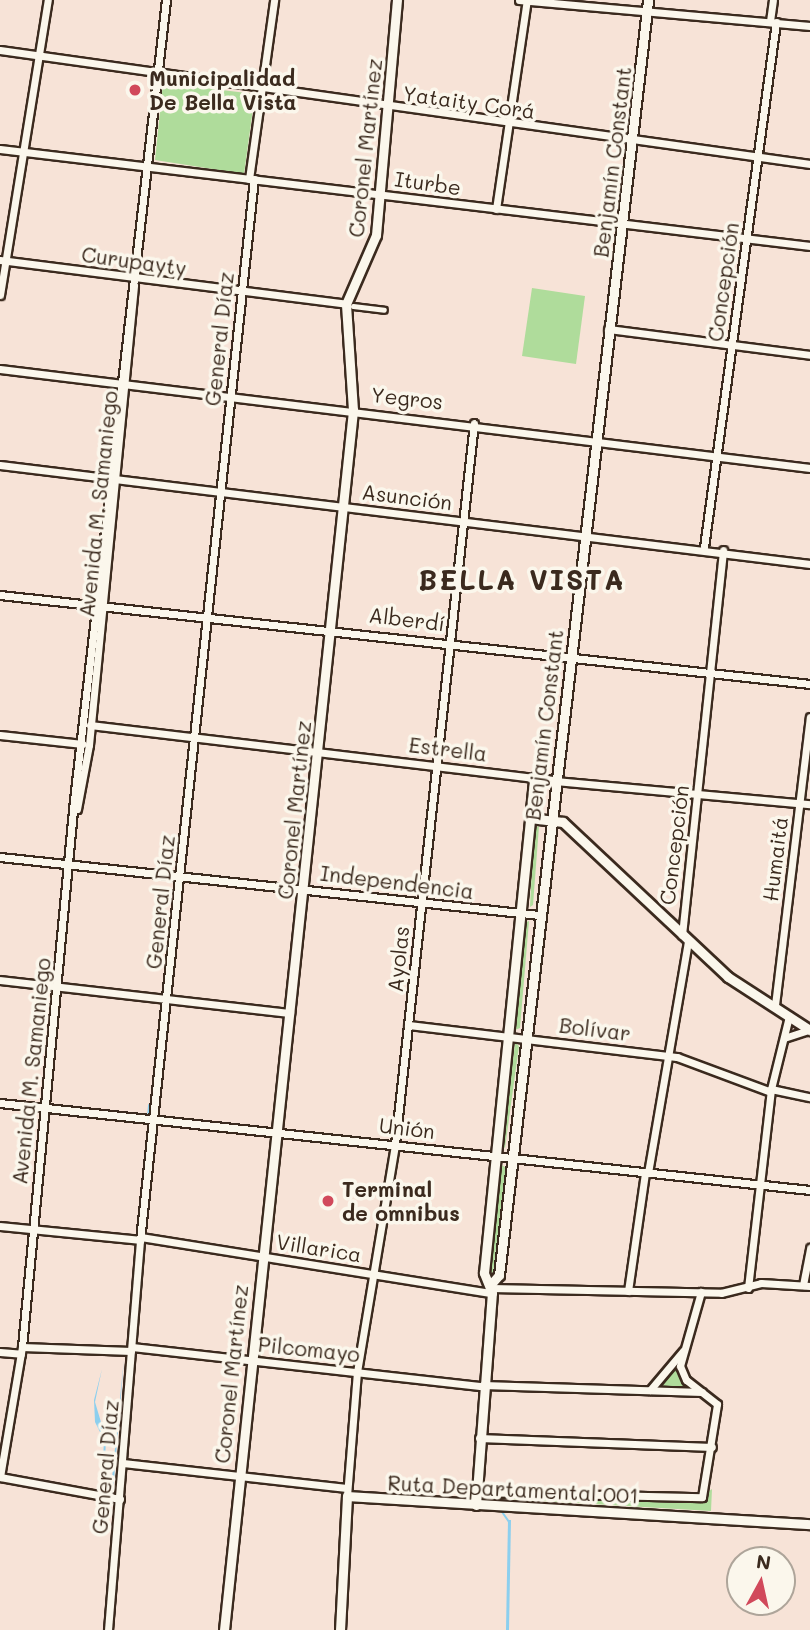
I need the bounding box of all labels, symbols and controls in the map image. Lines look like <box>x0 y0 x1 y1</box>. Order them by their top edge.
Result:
street label: Coronel Martínez <box>343 57 387 239</box>
place label: Municipalidad De Bella Vista <box>149 65 296 115</box>
street label: Benjamín Constant <box>588 65 636 259</box>
street label: Yataity Corá <box>401 80 537 124</box>
marker: Municipalidad De Bella Vista <box>127 82 143 98</box>
street label: Iturbe <box>393 166 463 200</box>
street label: Concepción <box>702 221 744 343</box>
street label: Curupayty <box>80 241 188 281</box>
street label: General Díaz <box>199 271 239 407</box>
street label: Yegros <box>370 382 444 414</box>
street label: Avenida M. Samaniego <box>74 389 122 619</box>
street label: Asunción <box>360 479 454 515</box>
district label: BELLA VISTA <box>420 562 624 596</box>
street label: Alberdí <box>367 602 447 636</box>
street label: Benjamín Constant <box>520 628 568 822</box>
street label: Coronel Martínez <box>272 719 316 901</box>
street label: Estrella <box>407 732 489 766</box>
street label: Concepción <box>654 784 694 906</box>
street label: Humaitá <box>757 815 793 903</box>
street label: General Díaz <box>140 834 180 970</box>
street label: Independencia <box>319 860 475 904</box>
street label: Ayolas <box>382 925 414 993</box>
street label: Avenida M. Samaniego <box>7 956 55 1186</box>
street label: Bolívar <box>558 1012 632 1046</box>
street label: Unión <box>378 1112 436 1144</box>
place label: Terminal de omnibus <box>342 1176 460 1226</box>
marker: Terminal de omnibus <box>320 1193 336 1209</box>
street label: Villarica <box>275 1229 363 1267</box>
street label: Coronel Martínez <box>209 1283 253 1465</box>
street label: Pilcomayo <box>257 1331 361 1367</box>
street label: General Díaz <box>87 1399 123 1535</box>
street label: Ruta Departamental 001 <box>387 1470 639 1508</box>
north arrow <box>726 1546 796 1616</box>
text: N <box>755 1548 773 1575</box>

